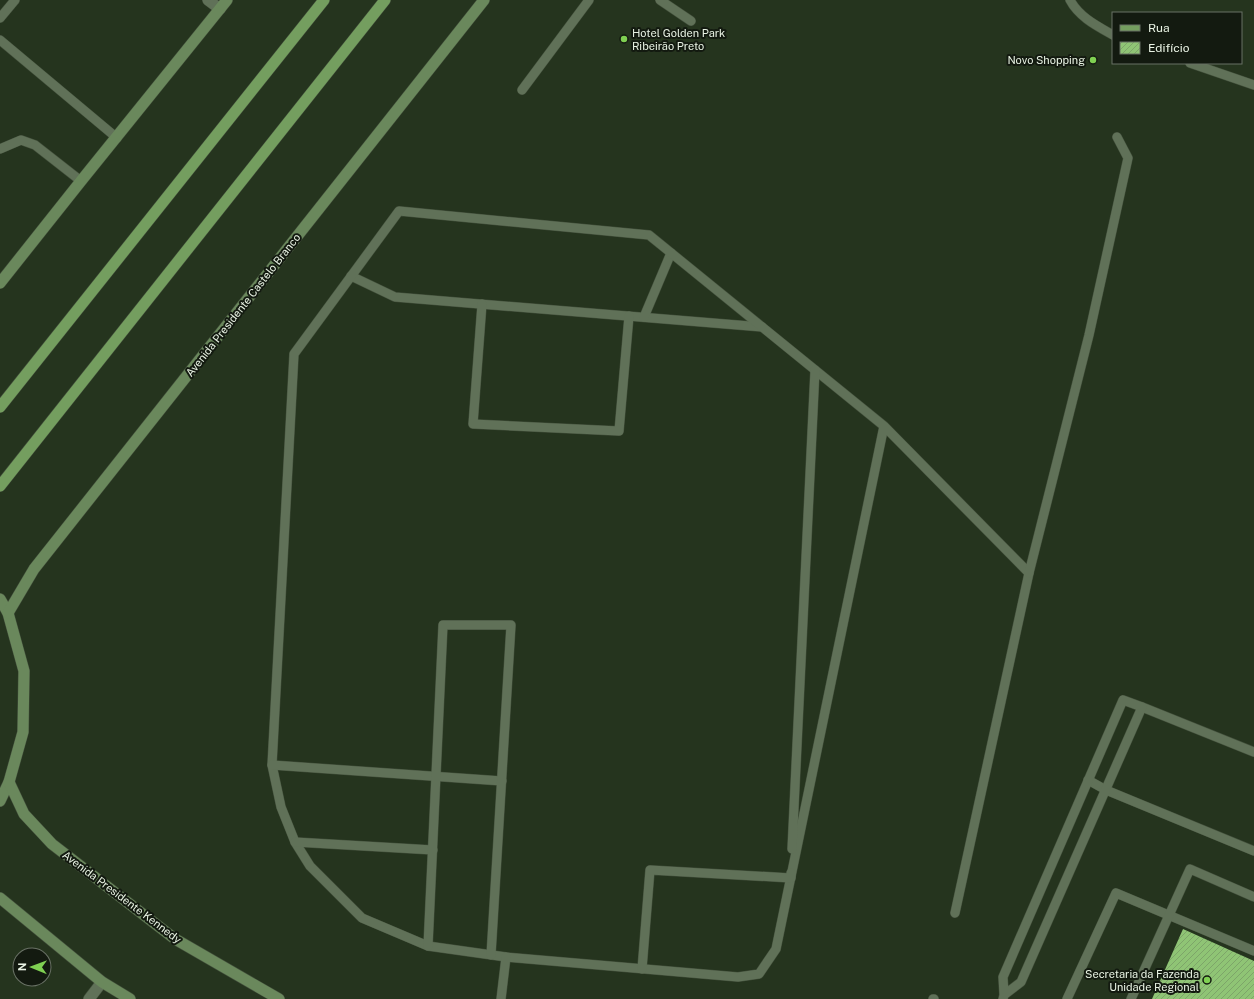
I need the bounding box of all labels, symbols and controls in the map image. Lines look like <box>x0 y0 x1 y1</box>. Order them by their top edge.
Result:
legend <box>1112 12 1242 64</box>
text: Rua <box>1148 21 1170 35</box>
place label: Hotel Golden Park Ribeirão Preto <box>632 27 725 52</box>
marker: Hotel Golden Park Ribeirão Preto <box>619 34 629 44</box>
text: Edifício <box>1148 41 1190 55</box>
place label: Novo Shopping <box>1007 54 1085 66</box>
marker: Novo Shopping <box>1088 55 1098 65</box>
street label: Avenida Presidente Castelo Branco <box>183 231 303 379</box>
street label: Avenida Presidente Kennedy <box>60 848 184 946</box>
north arrow <box>12 947 52 987</box>
text: N <box>16 962 28 971</box>
place label: Secretaria da Fazenda Unidade Regional <box>1085 968 1199 993</box>
marker: Secretaria da Fazenda Unidade Regional <box>1202 975 1212 985</box>

